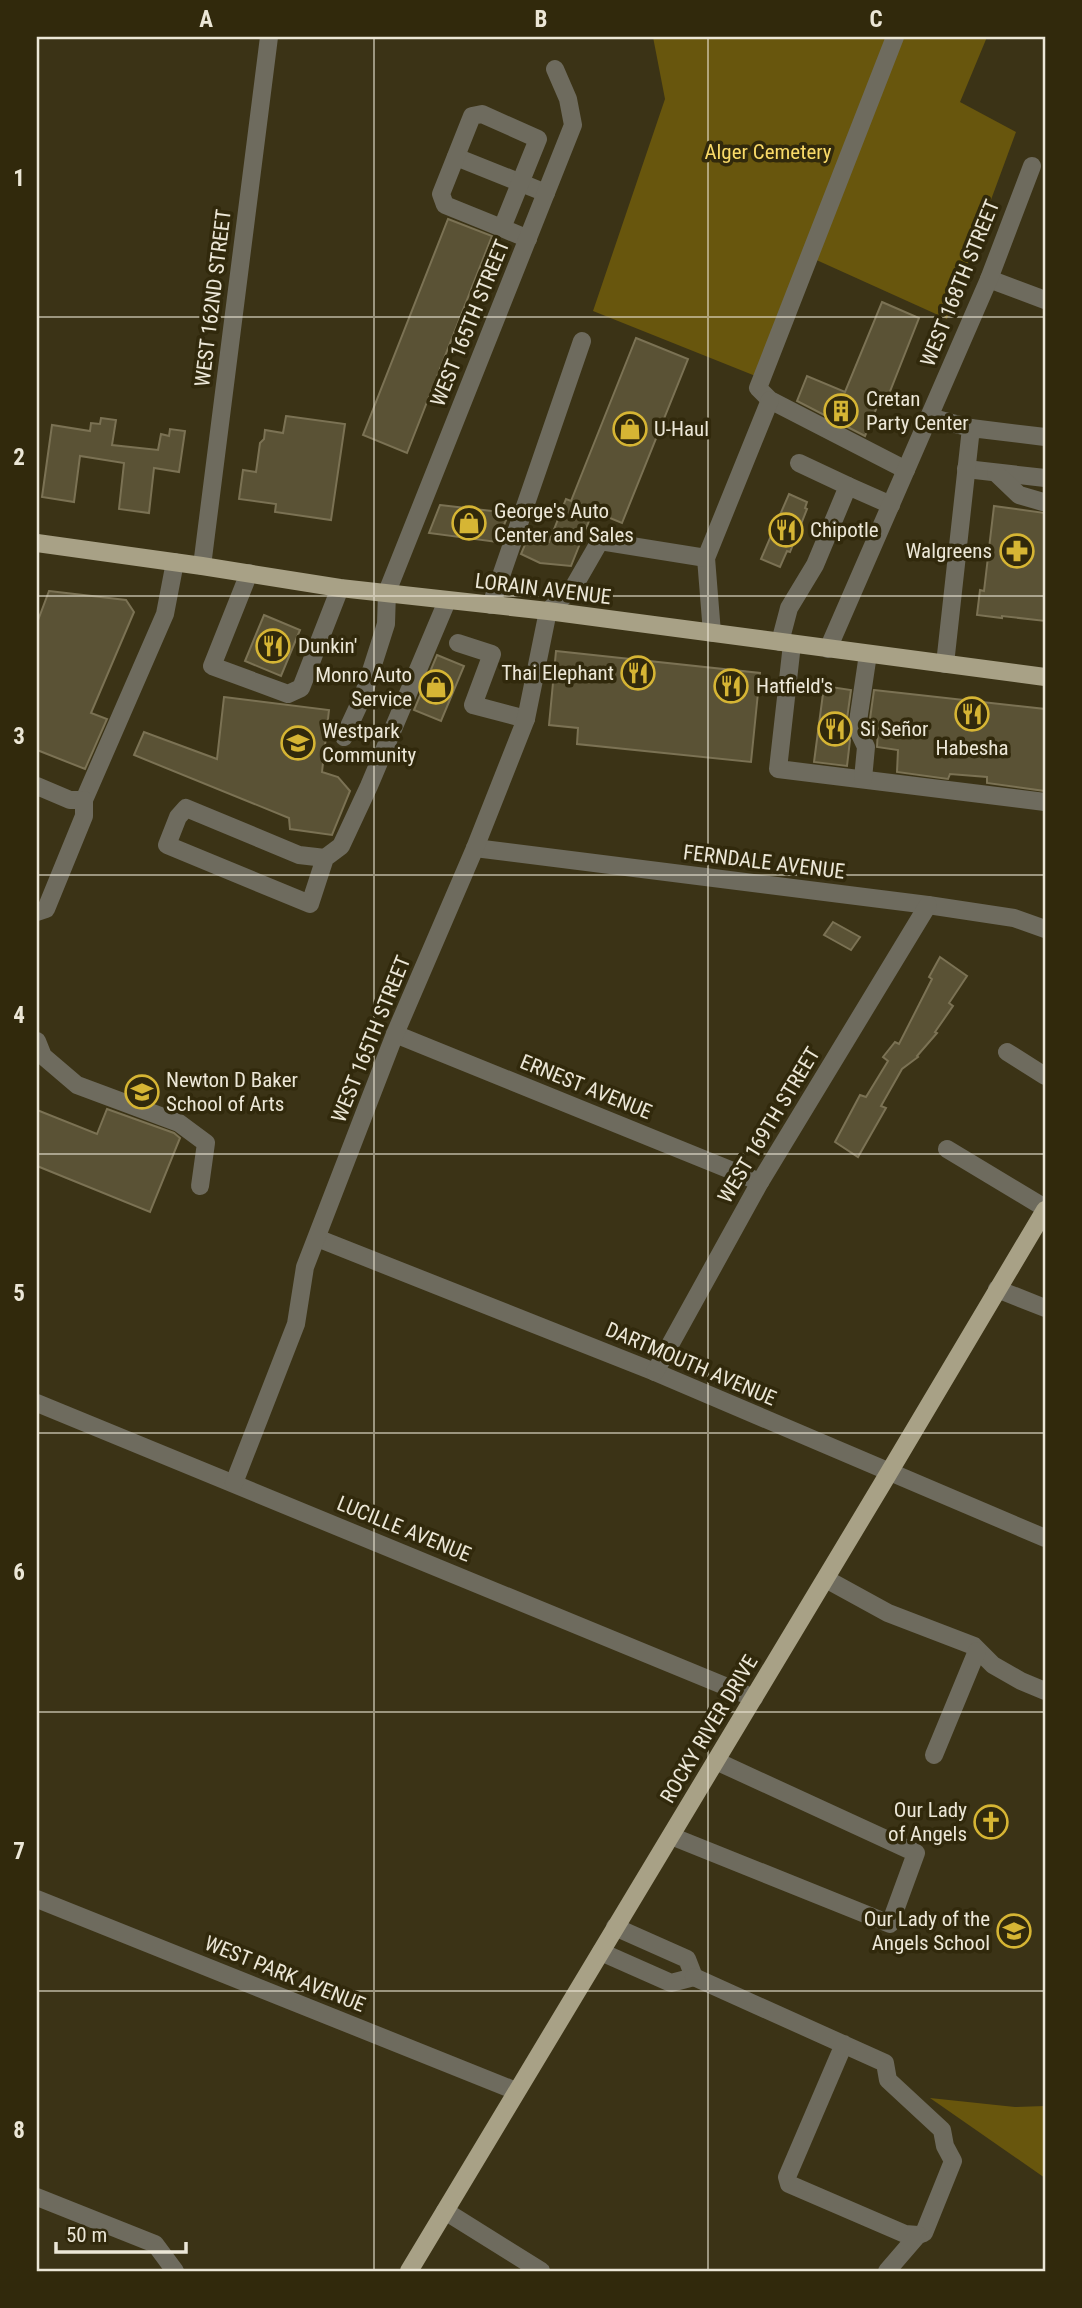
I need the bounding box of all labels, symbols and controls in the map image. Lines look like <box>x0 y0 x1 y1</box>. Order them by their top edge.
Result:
text: A <box>199 6 213 33</box>
text: B <box>535 6 547 33</box>
text: C <box>869 6 883 33</box>
park label: Alger Cemetery <box>704 140 832 164</box>
text: 1 <box>13 165 25 192</box>
street label: WEST 168TH STREET <box>916 196 1004 370</box>
street label: WEST 162ND STREET <box>190 208 236 388</box>
street label: WEST 165TH STREET <box>426 236 514 410</box>
place label: Cretan Party Center <box>866 387 969 435</box>
building icon: Cretan Party Center <box>822 392 860 430</box>
shop icon: U-Haul <box>611 410 649 448</box>
place label: U-Haul <box>654 417 709 441</box>
text: 2 <box>13 444 25 471</box>
place label: George's Auto Center and Sales <box>494 499 634 547</box>
shop icon: George's Auto Center and Sales <box>450 504 488 542</box>
restaurant icon: Chipotle <box>767 511 805 549</box>
place label: Chipotle <box>810 518 879 542</box>
pharmacy icon: Walgreens <box>998 532 1036 570</box>
place label: Walgreens <box>905 539 992 563</box>
street label: LORAIN AVENUE <box>474 569 612 609</box>
restaurant icon: Dunkin' <box>254 627 292 665</box>
place label: Dunkin' <box>298 634 357 658</box>
restaurant icon: Thai Elephant <box>619 654 657 692</box>
place label: Thai Elephant <box>501 661 614 685</box>
place label: Monro Auto Service <box>315 663 412 711</box>
restaurant icon: Hatfield's <box>712 667 750 705</box>
shop icon: Monro Auto Service <box>417 668 455 706</box>
place label: Hatfield's <box>756 674 833 698</box>
restaurant icon: Habesha <box>953 695 991 733</box>
restaurant icon: Si Señor <box>816 710 854 748</box>
place label: Si Señor <box>860 717 928 741</box>
place label: Westpark Community <box>322 719 416 767</box>
text: 3 <box>13 723 25 750</box>
school or university icon: Westpark Community <box>279 724 317 762</box>
place label: Habesha <box>935 736 1009 760</box>
street label: FERNDALE AVENUE <box>682 840 846 884</box>
street label: WEST 165TH STREET <box>327 952 415 1126</box>
text: 4 <box>13 1002 25 1029</box>
street label: WEST 169TH STREET <box>713 1043 825 1207</box>
street label: ERNEST AVENUE <box>517 1050 655 1124</box>
place label: Newton D Baker School of Arts <box>166 1068 298 1116</box>
school or university icon: Newton D Baker School of Arts <box>123 1073 161 1111</box>
text: 5 <box>13 1280 25 1307</box>
street label: DARTMOUTH AVENUE <box>602 1317 780 1411</box>
street label: LUCILLE AVENUE <box>334 1491 474 1567</box>
text: 6 <box>13 1559 25 1586</box>
street label: ROCKY RIVER DRIVE <box>655 1651 763 1807</box>
place label: Our Lady of Angels <box>888 1798 967 1846</box>
church icon: Our Lady of Angels <box>972 1803 1010 1841</box>
text: 7 <box>13 1838 25 1865</box>
place label: Our Lady of the Angels School <box>864 1907 990 1955</box>
school or university icon: Our Lady of the Angels School <box>995 1912 1033 1950</box>
street label: WEST PARK AVENUE <box>201 1931 369 2017</box>
text: 8 <box>13 2117 25 2144</box>
scale bar <box>56 2210 186 2254</box>
text: 50 m <box>66 2223 107 2247</box>

